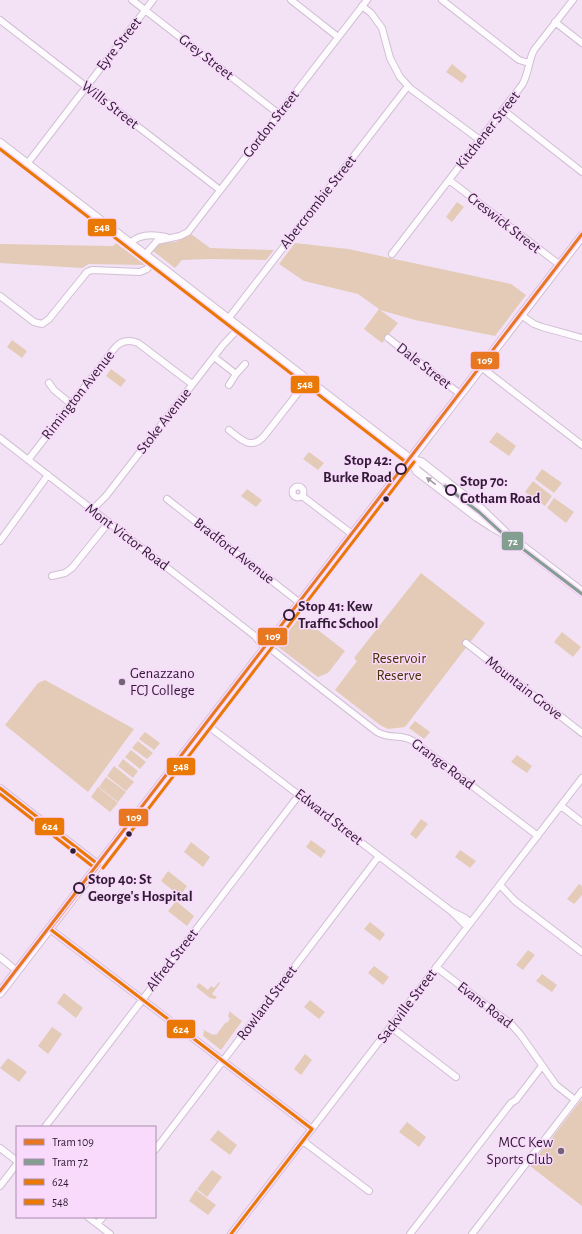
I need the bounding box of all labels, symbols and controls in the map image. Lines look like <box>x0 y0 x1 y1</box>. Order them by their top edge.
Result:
street label: Eyre Street <box>94 15 144 73</box>
street label: Grey Street <box>176 31 236 83</box>
street label: Wills Street <box>79 78 141 132</box>
street label: Gordon Street <box>240 87 302 161</box>
street label: Kitchener Street <box>453 88 523 172</box>
street label: Abercrombie Street <box>277 152 359 251</box>
street label: Creswick Street <box>464 190 544 256</box>
line badge: 548 <box>87 218 117 237</box>
text: 548 <box>94 222 110 233</box>
street label: Dale Street <box>394 340 454 392</box>
street label: Rimington Avenue <box>39 348 117 442</box>
line badge: 109 <box>470 351 500 370</box>
text: 109 <box>477 355 493 366</box>
line badge: 548 <box>290 375 320 394</box>
text: 548 <box>297 379 313 390</box>
street label: Stoke Avenue <box>134 385 194 457</box>
place label: Stop 42: Burke Road <box>323 453 392 485</box>
marker: Stop 42: Burke Road <box>395 463 407 475</box>
place label: Stop 70: Cotham Road <box>460 474 540 506</box>
one-way arrow <box>426 477 436 485</box>
marker: Stop 70: Cotham Road <box>445 484 457 496</box>
unlabelled marker <box>381 494 391 504</box>
street label: Mont Victor Road <box>82 501 172 573</box>
street label: Bradford Avenue <box>191 515 277 587</box>
line badge: 72 <box>501 531 524 551</box>
text: 72 <box>508 536 518 547</box>
place label: Stop 41: Kew Traffic School <box>298 599 378 631</box>
marker: Stop 41: Kew Traffic School <box>283 609 295 621</box>
line badge: 109 <box>257 627 288 646</box>
text: 109 <box>265 631 281 642</box>
park label: Reservoir Reserve <box>372 651 426 683</box>
street label: Mountain Grove <box>483 653 565 723</box>
place label: Genazzano FCJ College <box>130 666 195 698</box>
marker: Genazzano FCJ College <box>117 677 127 687</box>
street label: Grange Road <box>409 736 477 793</box>
line badge: 548 <box>166 757 196 776</box>
text: 548 <box>173 761 189 772</box>
street label: Edward Street <box>292 786 366 848</box>
line badge: 109 <box>118 808 149 827</box>
text: 109 <box>126 812 142 823</box>
line badge: 624 <box>34 817 65 836</box>
text: 624 <box>42 821 58 832</box>
unlabelled marker <box>124 829 134 839</box>
unlabelled marker <box>68 846 78 856</box>
place label: Stop 40: St George's Hospital <box>88 872 193 904</box>
marker: Stop 40: St George's Hospital <box>73 882 85 894</box>
street label: Alfred Street <box>143 926 201 994</box>
street label: Rowland Street <box>234 963 300 1043</box>
street label: Sackville Street <box>374 966 440 1046</box>
street label: Evans Road <box>455 979 516 1031</box>
line badge: 624 <box>166 1019 196 1039</box>
text: 624 <box>173 1024 189 1035</box>
legend <box>16 1126 156 1218</box>
place label: MCC Kew Sports Club <box>487 1135 553 1167</box>
text: Tram 109 <box>52 1136 94 1148</box>
marker: MCC Kew Sports Club <box>556 1146 566 1156</box>
text: Tram 72 <box>52 1156 89 1168</box>
text: 624 <box>52 1176 69 1188</box>
text: 548 <box>52 1196 69 1208</box>

